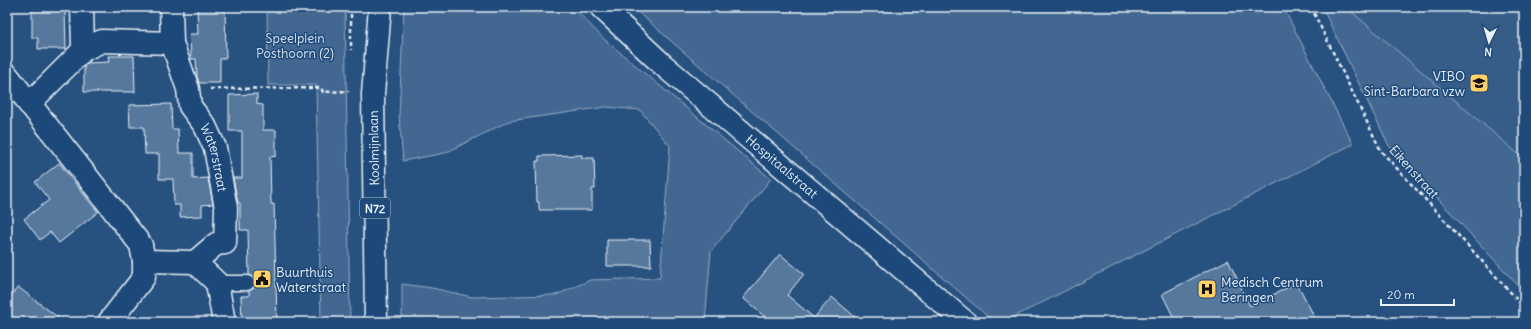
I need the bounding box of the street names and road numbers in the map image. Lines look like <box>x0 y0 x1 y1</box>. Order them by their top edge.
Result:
street label: Koolmijnlaan <box>365 110 383 186</box>
street label: Waterstraat <box>196 121 231 193</box>
street label: Hospitaalstraat <box>742 131 822 202</box>
street label: Eikenstraat <box>1386 142 1443 203</box>
road number: N72 <box>360 198 390 218</box>

